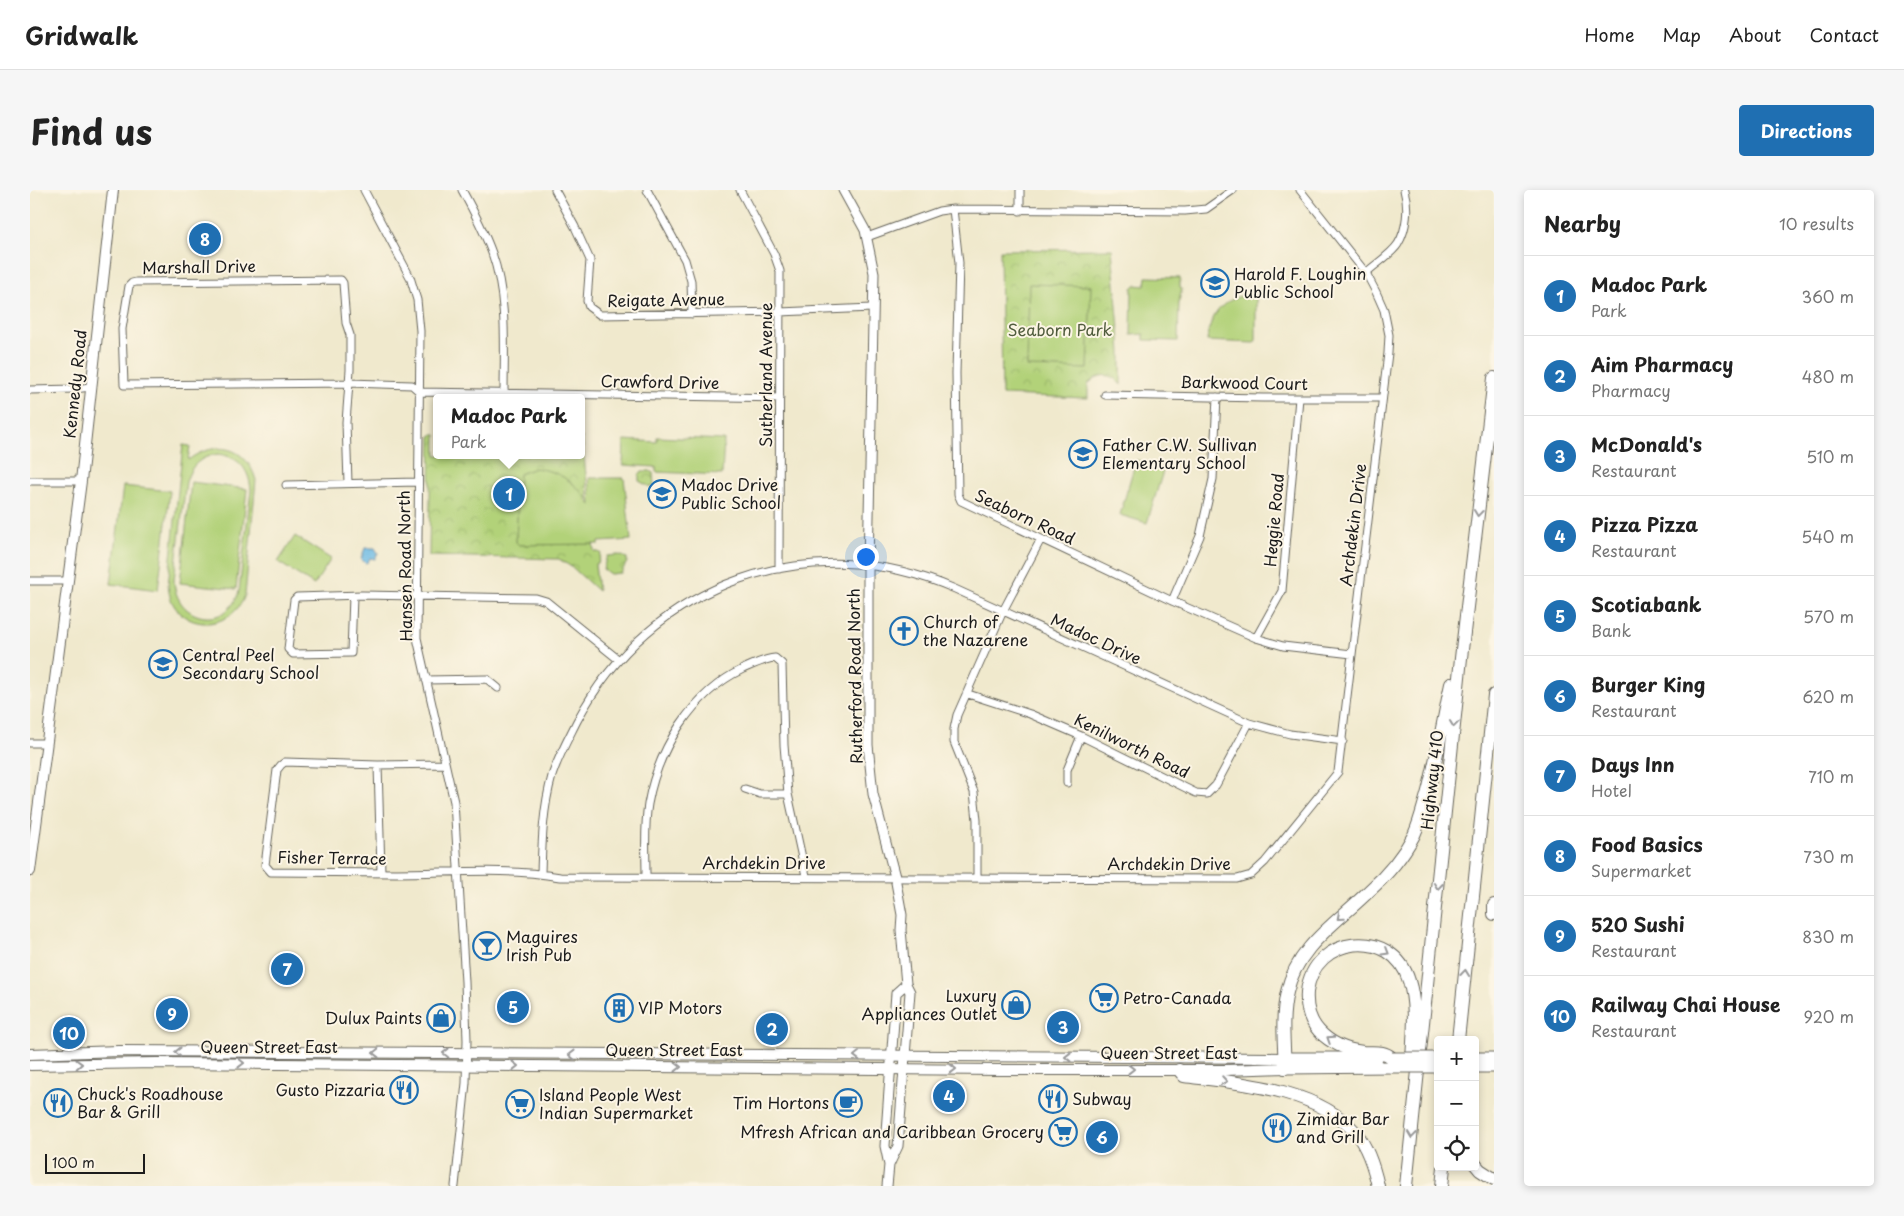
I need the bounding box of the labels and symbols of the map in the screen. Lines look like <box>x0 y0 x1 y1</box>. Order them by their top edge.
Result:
pin: 8 <box>189 220 221 258</box>
street label: Marshall Drive <box>142 253 256 279</box>
place label: Harold F. Loughin Public School <box>1234 261 1366 303</box>
school or university icon: Harold F. Loughin Public School <box>1200 268 1230 298</box>
street label: Reigate Avenue <box>607 286 725 312</box>
street label: Sutherland Avenue <box>753 302 777 447</box>
park label: Seaborn Park <box>1008 317 1113 341</box>
street label: Kennedy Road <box>56 328 92 440</box>
street label: Crawford Drive <box>600 368 720 394</box>
street label: Barkwood Court <box>1180 369 1309 395</box>
place label: Father C.W. Sullivan Elementary School <box>1102 432 1257 474</box>
school or university icon: Father C.W. Sullivan Elementary School <box>1068 439 1098 469</box>
street label: Archdekin Drive <box>1333 462 1371 588</box>
place label: Madoc Drive Public School <box>681 472 781 514</box>
street label: Heggie Road <box>1257 472 1289 568</box>
pin: 1 <box>493 475 525 513</box>
school or university icon: Madoc Drive Public School <box>647 479 677 509</box>
street label: Seaborn Road <box>971 482 1079 550</box>
street label: Hansen Road North <box>391 490 417 642</box>
one-way arrow <box>1473 509 1484 517</box>
your location <box>853 544 879 570</box>
street label: Rutherford Road North <box>840 588 868 764</box>
street label: Madoc Drive <box>1047 607 1146 670</box>
place label: Church of the Nazarene <box>923 609 1028 651</box>
church icon: Church of the Nazarene <box>889 616 919 646</box>
place label: Central Peel Secondary School <box>182 642 319 684</box>
school or university icon: Central Peel Secondary School <box>148 649 178 679</box>
street label: Kenilworth Road <box>1071 707 1194 783</box>
one-way arrow <box>1449 721 1460 729</box>
street label: Highway 410 <box>1414 729 1448 831</box>
street label: Fisher Terrace <box>277 844 387 870</box>
street label: Archdekin Drive <box>702 850 826 874</box>
street label: Archdekin Drive <box>1107 851 1231 875</box>
one-way arrow <box>1432 882 1443 890</box>
one-way arrow <box>1336 911 1345 920</box>
place label: Maguires Irish Pub <box>506 924 578 966</box>
bar icon: Maguires Irish Pub <box>472 931 502 961</box>
one-way arrow <box>1381 945 1390 955</box>
pin: 7 <box>271 950 303 988</box>
one-way arrow <box>1459 969 1470 977</box>
place label: Luxury Appliances Outlet <box>862 983 997 1025</box>
supermarket icon: Petro-Canada <box>1089 983 1119 1013</box>
place label: Petro-Canada <box>1123 985 1231 1009</box>
pin: 5 <box>497 988 529 1026</box>
shop icon: Luxury Appliances Outlet <box>1001 990 1031 1020</box>
building icon: VIP Motors <box>604 993 634 1023</box>
pin: 9 <box>156 995 188 1033</box>
place label: VIP Motors <box>638 995 722 1019</box>
shop icon: Dulux Paints <box>426 1003 456 1033</box>
place label: Dulux Paints <box>325 1005 422 1029</box>
pin: 3 <box>1047 1008 1079 1046</box>
pin: 2 <box>756 1010 788 1048</box>
pin: 10 <box>53 1014 85 1052</box>
street label: Queen Street East <box>200 1034 338 1058</box>
one-way arrow <box>1326 1036 1336 1045</box>
street label: Queen Street East <box>605 1037 743 1061</box>
street label: Queen Street East <box>1100 1040 1238 1064</box>
one-way arrow <box>174 1047 182 1057</box>
one-way arrow <box>372 1047 380 1058</box>
one-way arrow <box>441 1048 449 1058</box>
one-way arrow <box>568 1050 576 1060</box>
one-way arrow <box>853 1051 860 1061</box>
one-way arrow <box>1064 1052 1072 1062</box>
one-way arrow <box>238 1058 245 1068</box>
one-way arrow <box>75 1059 83 1069</box>
one-way arrow <box>512 1061 519 1071</box>
one-way arrow <box>674 1062 682 1072</box>
one-way arrow <box>949 1063 957 1074</box>
one-way arrow <box>1128 1064 1135 1074</box>
restaurant icon: Gusto Pizzaria <box>389 1075 419 1105</box>
one-way arrow <box>1220 1076 1228 1086</box>
place label: Gusto Pizzaria <box>275 1077 385 1101</box>
pin: 4 <box>933 1077 965 1115</box>
place label: Chuck's Roadhouse Bar & Grill <box>77 1081 224 1123</box>
place label: Island People West Indian Supermarket <box>539 1082 694 1124</box>
restaurant icon: Subway <box>1038 1084 1068 1114</box>
place label: Subway <box>1072 1086 1131 1110</box>
restaurant icon: Chuck's Roadhouse Bar & Grill <box>43 1088 73 1118</box>
cafe icon: Tim Hortons <box>833 1088 863 1118</box>
supermarket icon: Island People West Indian Supermarket <box>505 1089 535 1119</box>
place label: Tim Hortons <box>733 1090 829 1114</box>
place label: Zimidar Bar and Grill <box>1296 1106 1390 1148</box>
restaurant icon: Zimidar Bar and Grill <box>1262 1113 1292 1143</box>
supermarket icon: Mfresh African and Caribbean Grocery <box>1048 1117 1078 1147</box>
pin: 6 <box>1086 1118 1118 1156</box>
place label: Mfresh African and Caribbean Grocery <box>740 1119 1044 1143</box>
one-way arrow <box>1407 1131 1418 1139</box>
scale bar <box>45 1151 145 1174</box>

